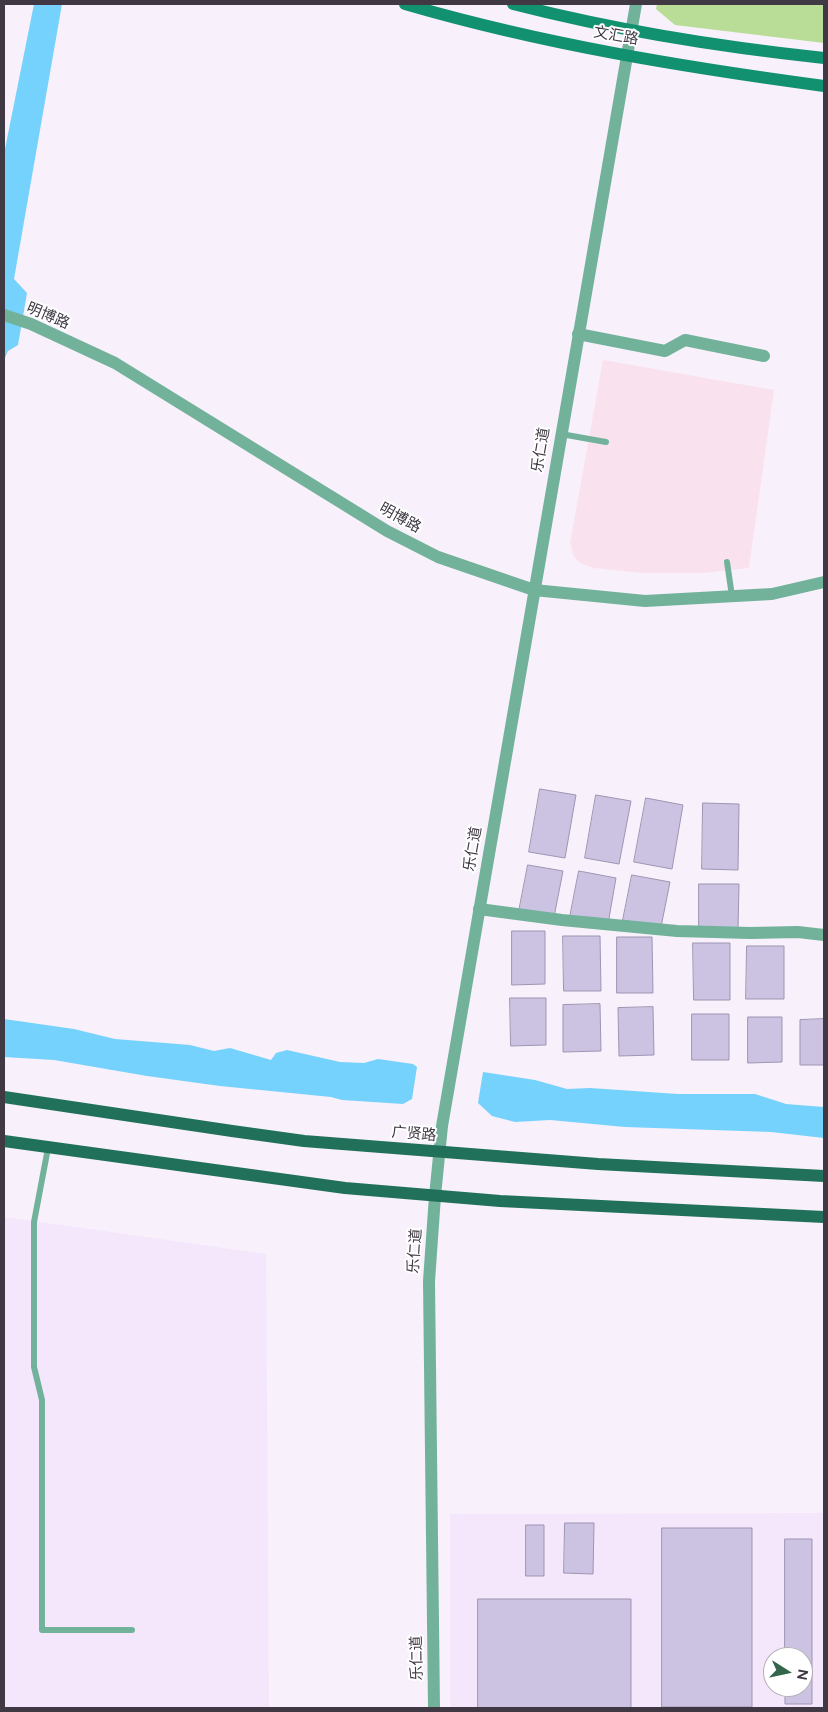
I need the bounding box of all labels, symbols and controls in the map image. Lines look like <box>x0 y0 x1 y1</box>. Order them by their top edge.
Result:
street label: 文汇路 <box>592 23 640 49</box>
street label: 明博路 <box>24 299 72 333</box>
street label: 乐仁道 <box>528 426 554 474</box>
street label: 明博路 <box>376 499 424 537</box>
street label: 乐仁道 <box>460 825 486 873</box>
street label: 广贤路 <box>391 1123 437 1145</box>
street label: 乐仁道 <box>404 1228 426 1274</box>
street label: 乐仁道 <box>408 1635 426 1681</box>
north arrow <box>763 1647 813 1697</box>
text: N <box>793 1668 812 1681</box>

